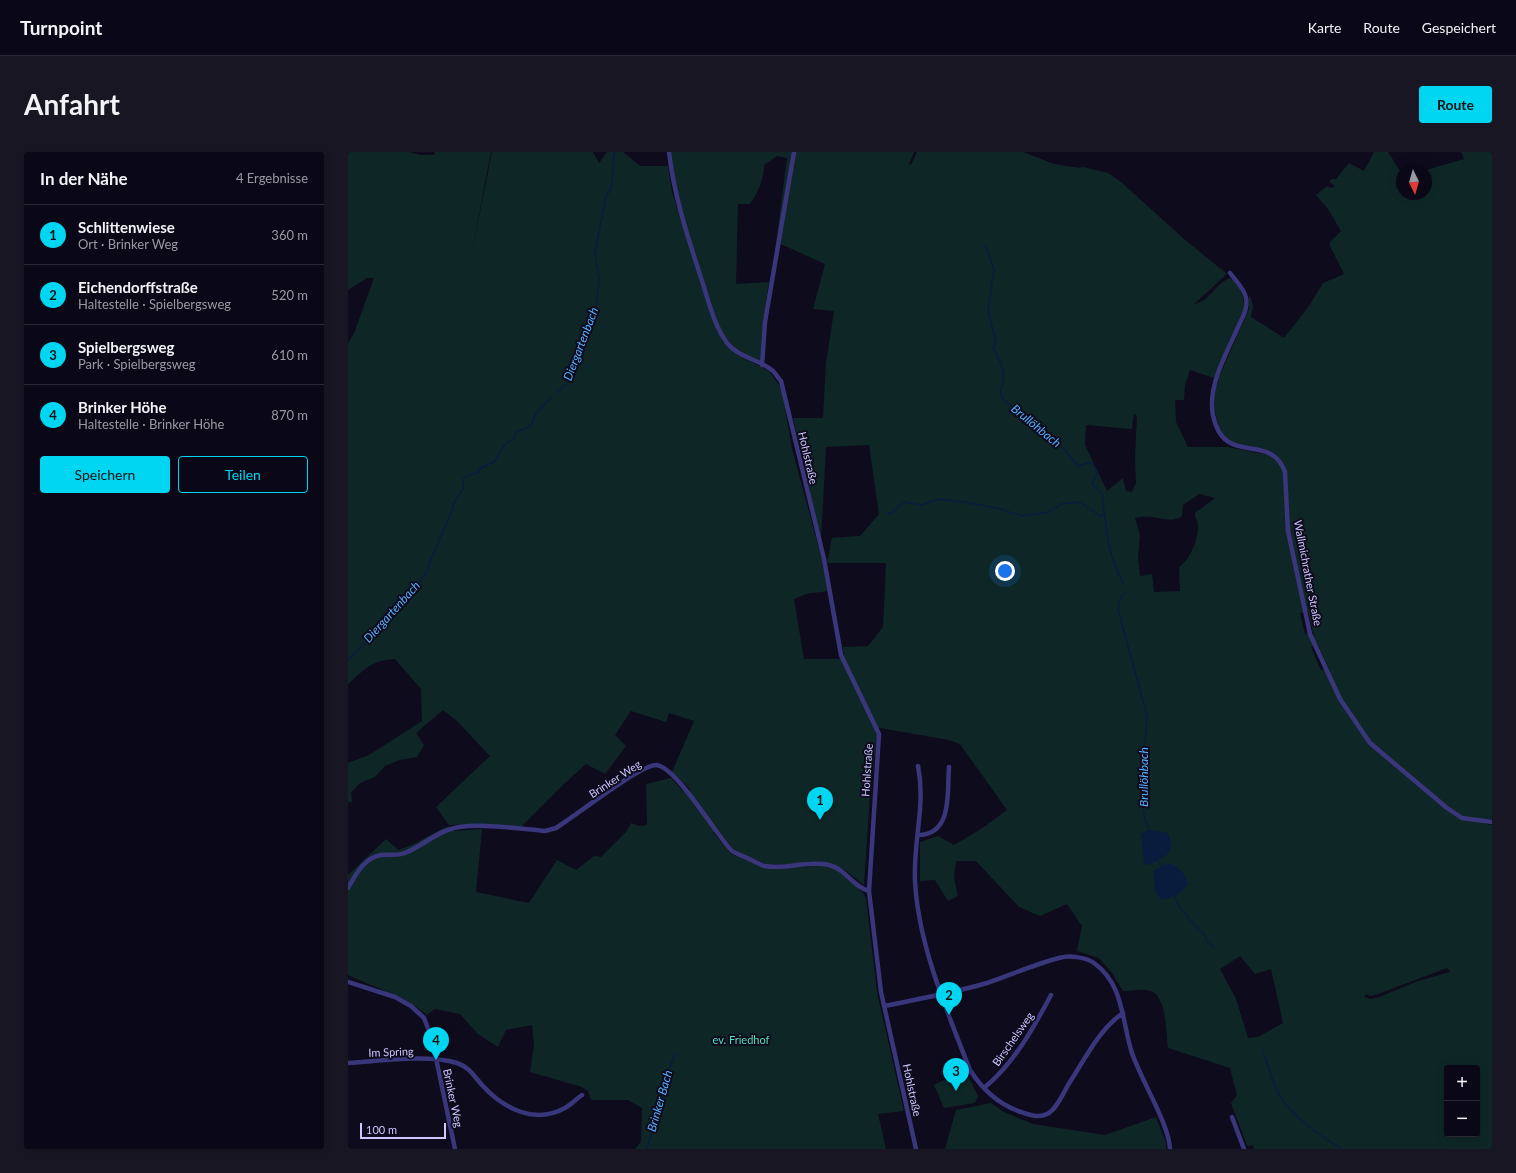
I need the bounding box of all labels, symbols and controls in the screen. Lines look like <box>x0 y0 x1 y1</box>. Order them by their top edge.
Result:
text: Turnpoint <box>20 16 102 39</box>
text: Karte <box>1308 19 1341 36</box>
text: Route <box>1363 19 1400 36</box>
text: Gespeichert <box>1422 19 1496 36</box>
button: Route <box>1419 86 1492 123</box>
text: Anfahrt <box>24 87 120 121</box>
north arrow <box>1396 164 1432 200</box>
text: In der Nähe <box>40 168 128 189</box>
text: 4 Ergebnisse <box>236 170 308 186</box>
text: Schlittenwiese <box>78 218 175 236</box>
text: 1 <box>49 227 57 243</box>
text: 360 m <box>271 227 308 243</box>
text: Ort · Brinker Weg <box>78 236 178 252</box>
text: Eichendorffstraße <box>78 278 198 296</box>
text: 2 <box>49 287 57 303</box>
text: 520 m <box>271 287 308 303</box>
text: Haltestelle · Spielbergsweg <box>78 296 231 312</box>
water label: Diergartenbach <box>560 305 601 383</box>
text: Spielbergsweg <box>78 338 175 356</box>
text: 3 <box>49 347 57 363</box>
text: 610 m <box>271 347 308 363</box>
text: Park · Spielbergsweg <box>78 356 196 372</box>
text: Brinker Höhe <box>78 398 167 416</box>
water label: Brullöhbach <box>1008 401 1064 450</box>
text: 4 <box>49 407 57 423</box>
text: 870 m <box>271 407 308 423</box>
text: Haltestelle · Brinker Höhe <box>78 416 224 432</box>
street label: Hohlstraße <box>796 430 821 486</box>
button: Speichern <box>40 456 170 493</box>
button: Teilen <box>178 456 308 493</box>
street label: Wallmichrather Straße <box>1292 519 1325 627</box>
your location <box>995 561 1015 581</box>
water label: Diergartenbach <box>360 578 423 645</box>
street label: Hohlstraße <box>858 743 875 797</box>
water label: Brullöhbach <box>1136 747 1151 807</box>
street label: Brinker Weg <box>586 757 643 800</box>
pin: 1 <box>807 787 833 820</box>
pin: 2 <box>936 982 962 1015</box>
street label: Birschelsweg <box>989 1009 1036 1068</box>
pin: 4 <box>423 1027 449 1060</box>
park label: ev. Friedhof <box>713 1033 770 1046</box>
street label: Im Spring <box>368 1044 414 1059</box>
pin: 3 <box>943 1058 969 1091</box>
street label: Hohlstraße <box>901 1062 924 1118</box>
map controls <box>1444 1065 1480 1137</box>
button: + <box>1444 1065 1480 1101</box>
street label: Brinker Weg <box>441 1067 466 1129</box>
water label: Brinker Bach <box>644 1068 675 1133</box>
button: − <box>1444 1101 1480 1137</box>
scale bar <box>360 1121 446 1140</box>
text: 100 m <box>366 1123 397 1136</box>

